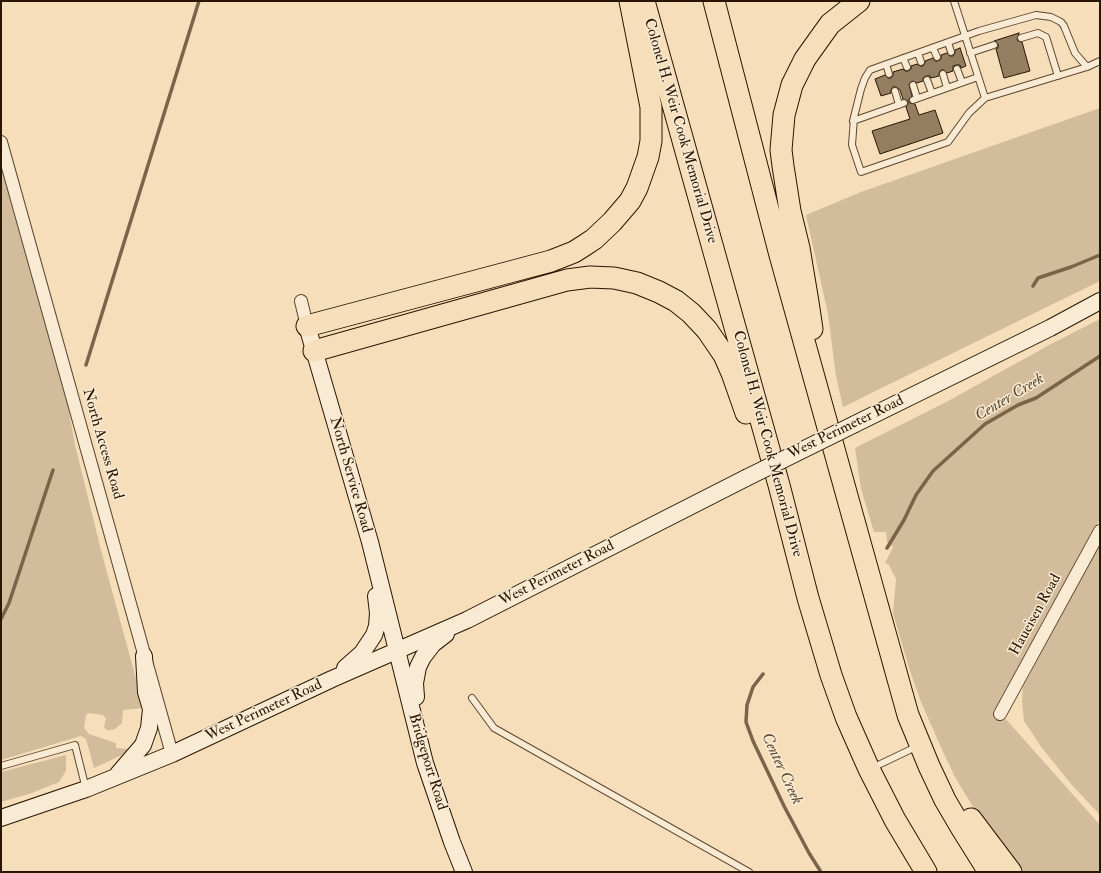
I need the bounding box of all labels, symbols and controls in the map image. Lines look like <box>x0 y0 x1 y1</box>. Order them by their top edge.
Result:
street label: Colonel H. Weir Cook Memorial Drive <box>639 16 721 246</box>
street label: Colonel H. Weir Cook Memorial Drive <box>728 329 806 559</box>
water label: Center Creek <box>972 370 1048 426</box>
street label: North Access Road <box>78 387 126 501</box>
street label: West Perimeter Road <box>785 392 907 464</box>
street label: North Service Road <box>325 415 375 535</box>
street label: West Perimeter Road <box>496 537 618 611</box>
street label: Haueisen Road <box>1006 571 1066 659</box>
street label: West Perimeter Road <box>203 676 325 746</box>
street label: Bridgeport Road <box>404 712 450 812</box>
water label: Center Creek <box>756 730 806 808</box>

